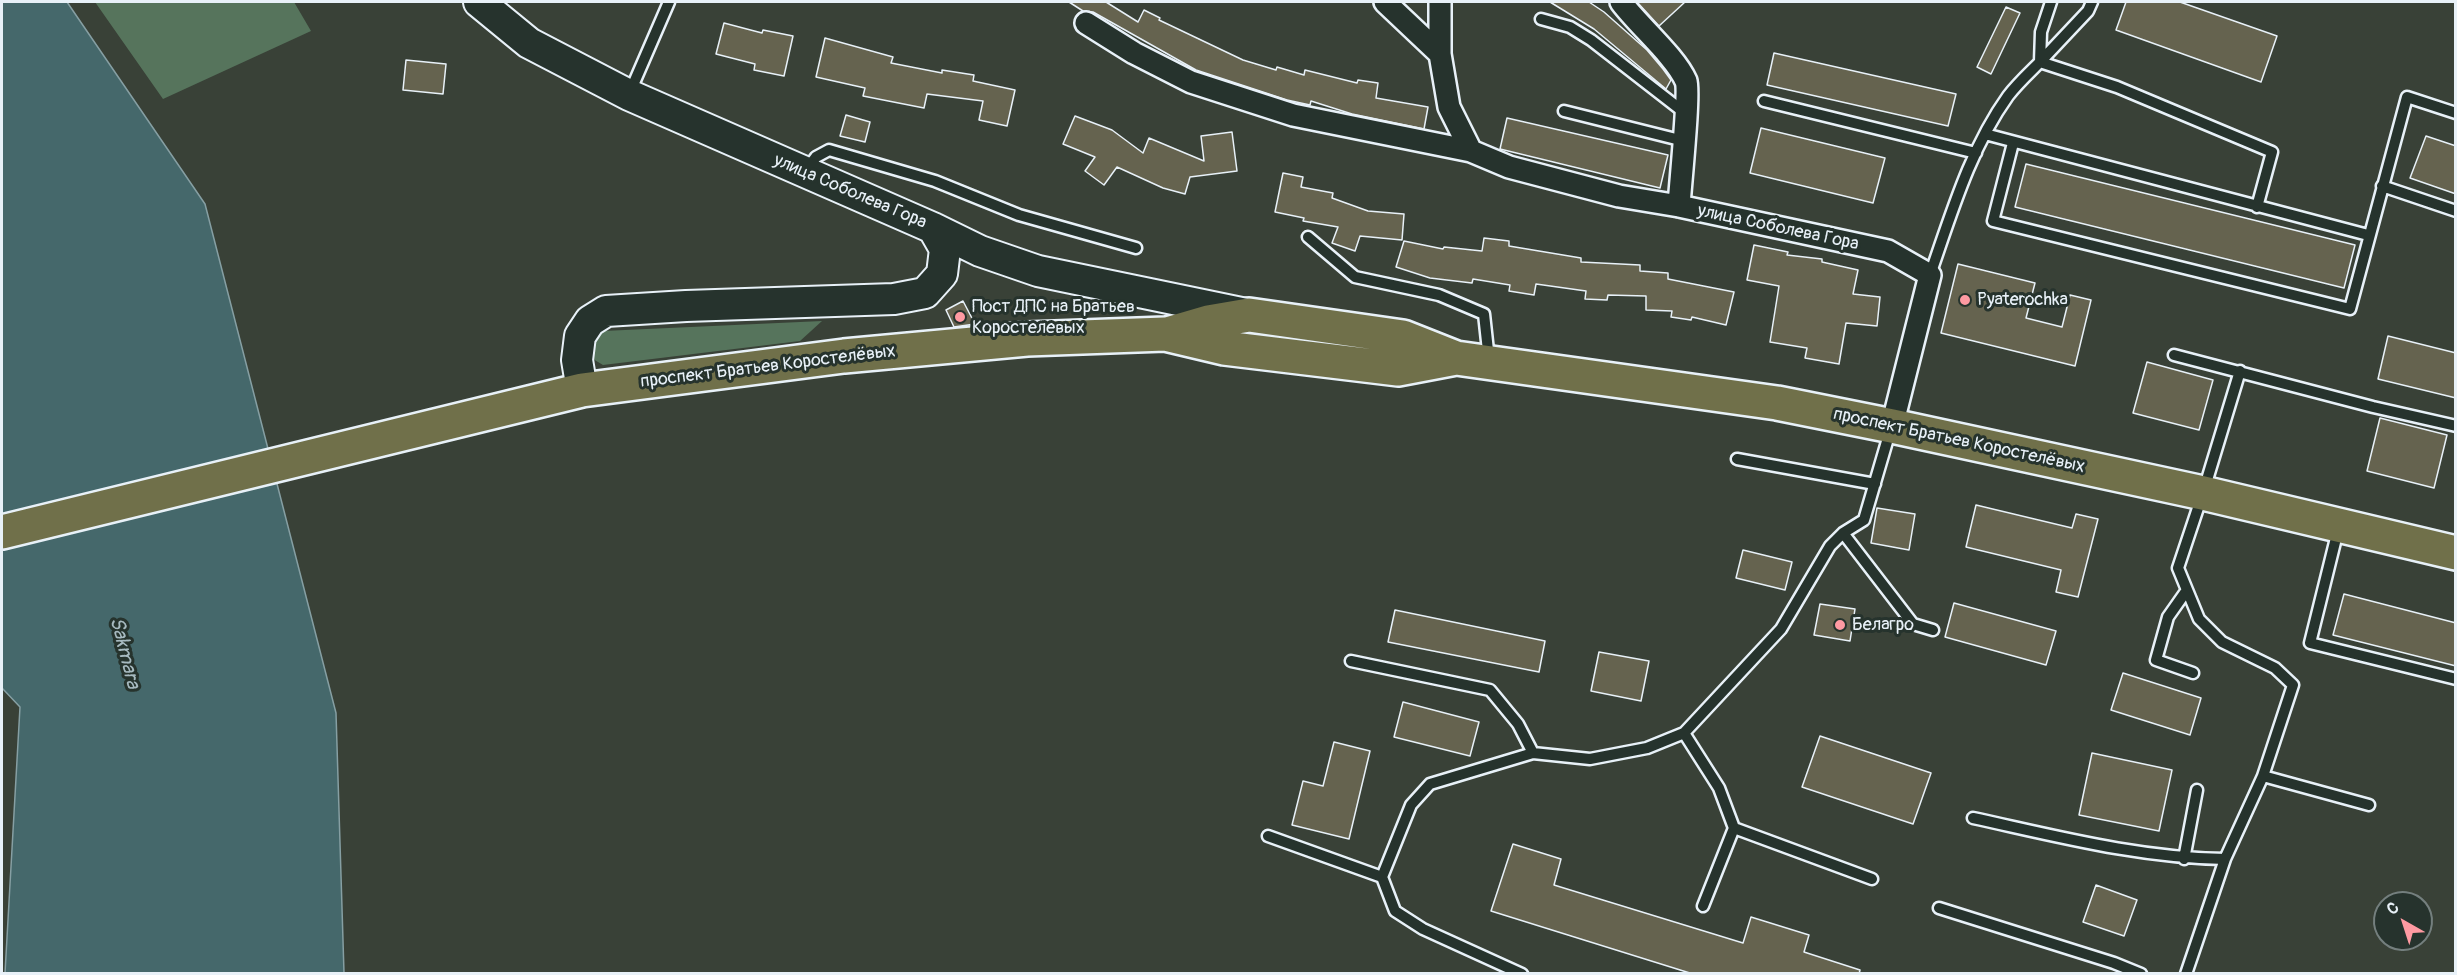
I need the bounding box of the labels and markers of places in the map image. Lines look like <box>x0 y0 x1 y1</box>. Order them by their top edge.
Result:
place label: Pyaterochka <box>1977 289 2068 311</box>
marker: Pyaterochka <box>1958 293 1972 307</box>
place label: Пост ДПС на Братьев Коростелевых <box>972 296 1135 338</box>
marker: Пост ДПС на Братьев Коростелевых <box>953 310 967 324</box>
place label: Белагро <box>1852 614 1914 636</box>
marker: Белагро <box>1833 618 1847 632</box>

